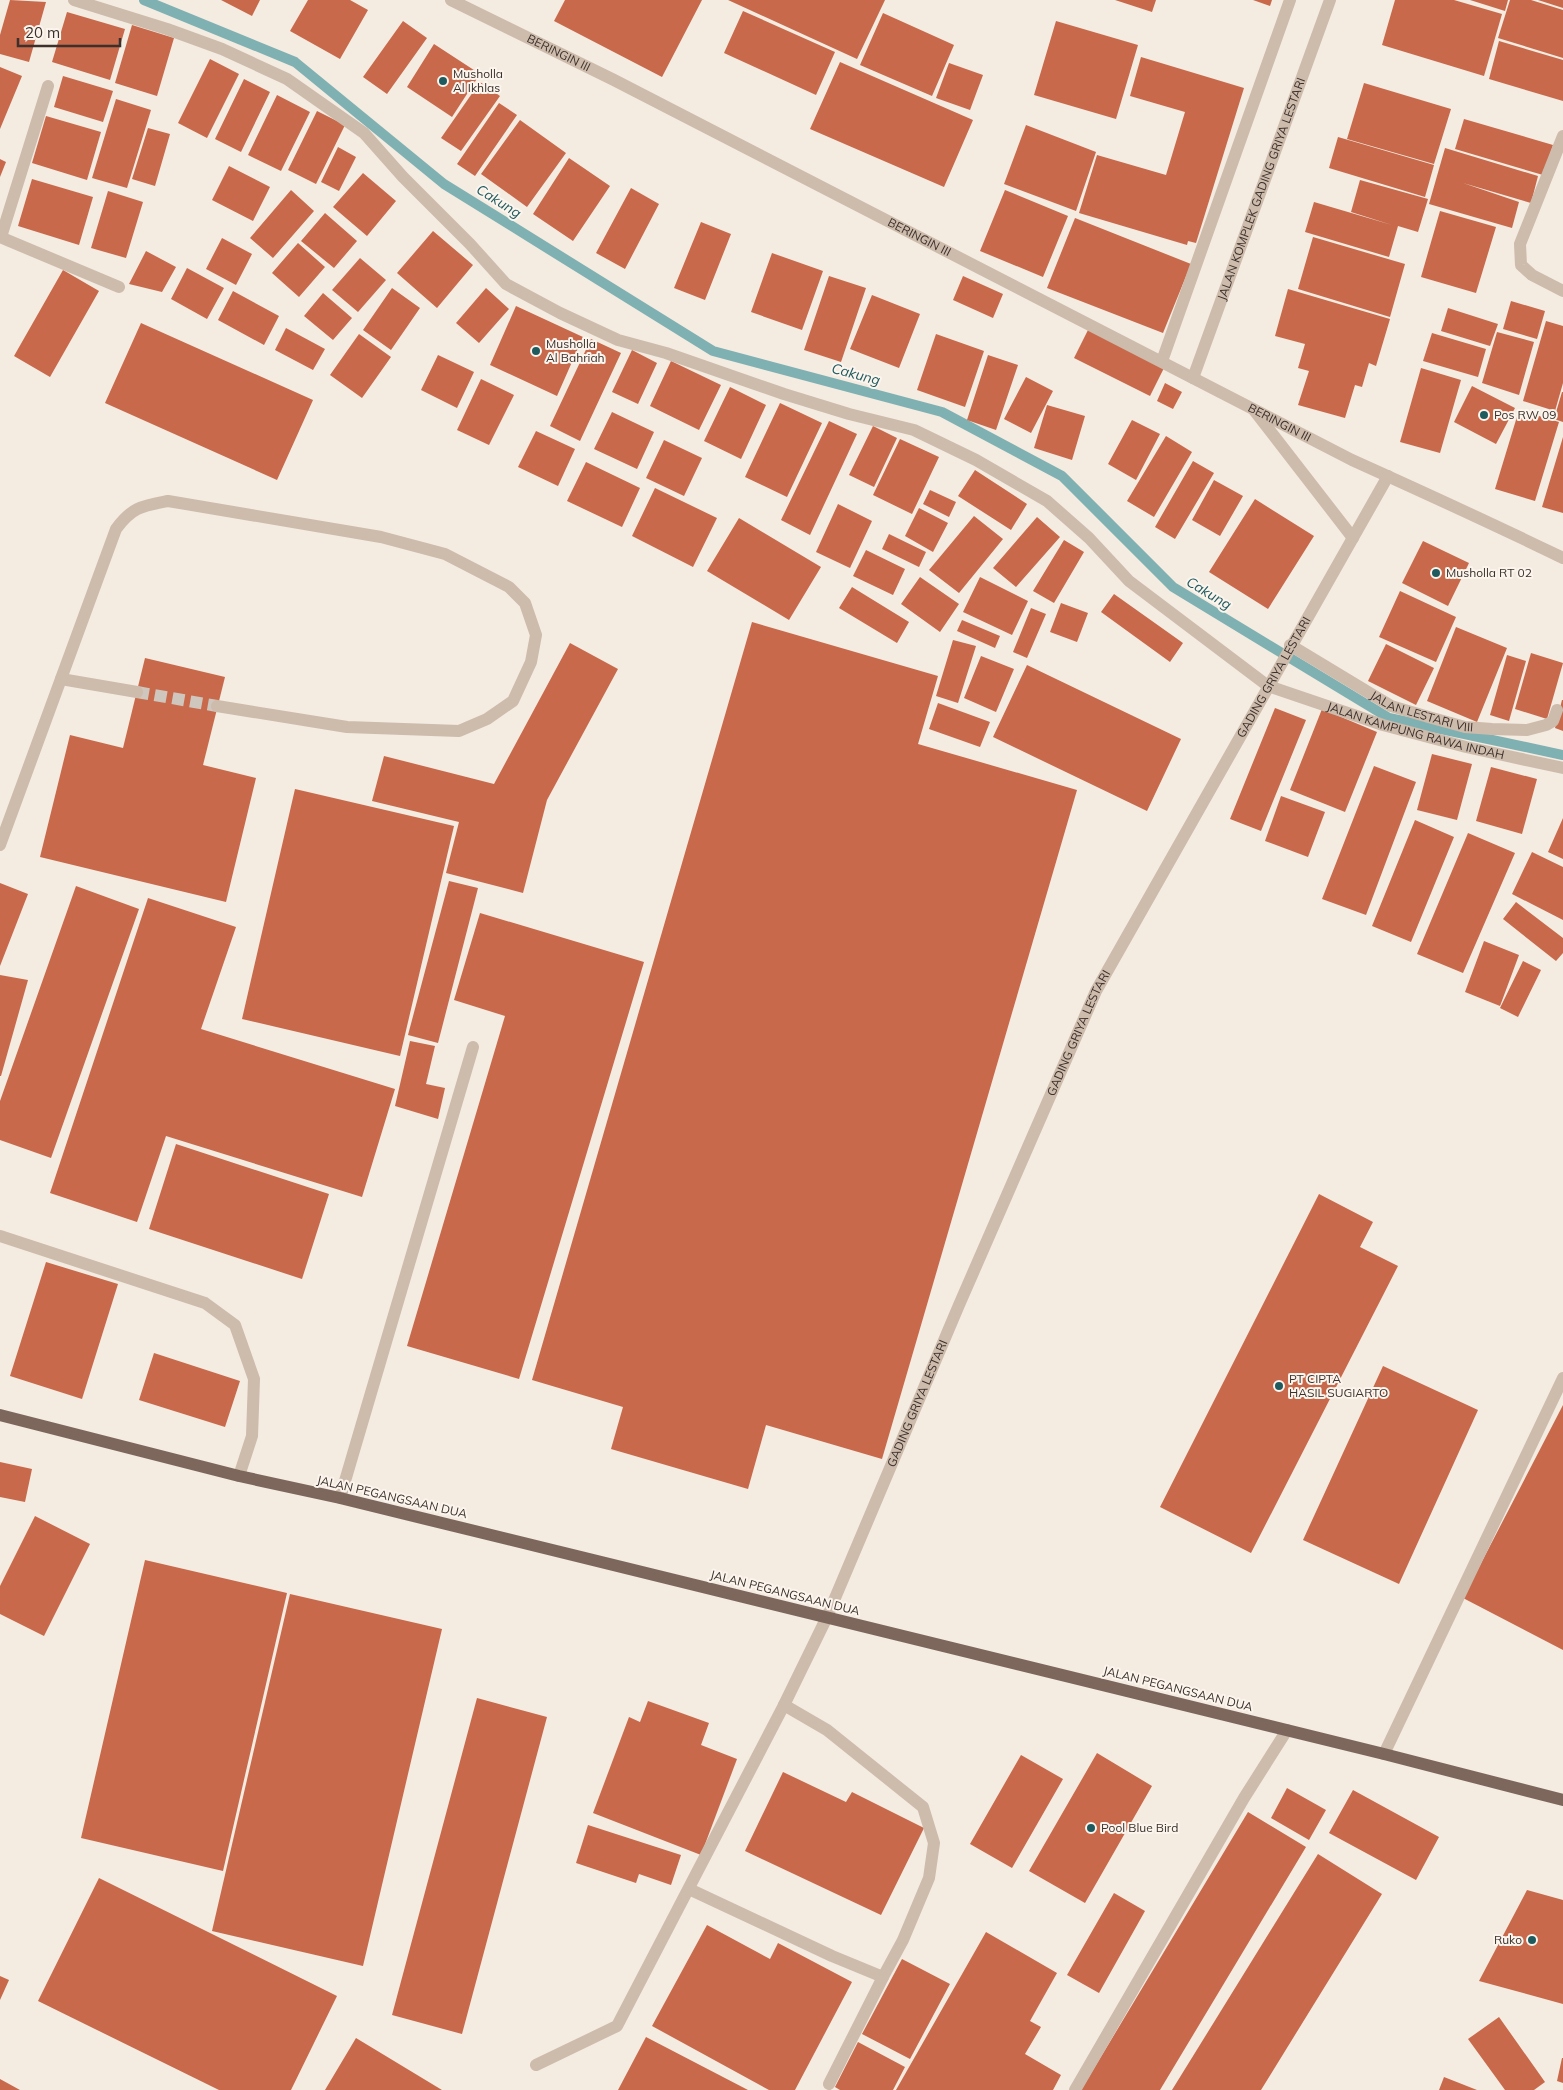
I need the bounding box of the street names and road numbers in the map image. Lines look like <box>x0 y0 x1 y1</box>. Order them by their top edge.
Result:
street label: BERINGIN III <box>525 30 593 74</box>
street label: JALAN KOMPLEK GADING GRIYA LESTARI <box>1214 76 1308 302</box>
street label: BERINGIN III <box>885 214 954 259</box>
street label: BERINGIN III <box>1246 400 1314 445</box>
street label: GADING GRIYA LESTARI <box>1233 614 1314 740</box>
street label: JALAN LESTARI VIII <box>1368 687 1474 735</box>
street label: JALAN KAMPUNG RAWA INDAH <box>1325 698 1506 762</box>
street label: GADING GRIYA LESTARI <box>1043 967 1113 1098</box>
street label: GADING GRIYA LESTARI <box>883 1337 950 1469</box>
street label: JALAN PEGANGSAAN DUA <box>315 1472 469 1521</box>
street label: JALAN PEGANGSAAN DUA <box>709 1567 862 1618</box>
street label: JALAN PEGANGSAAN DUA <box>1102 1663 1255 1714</box>

